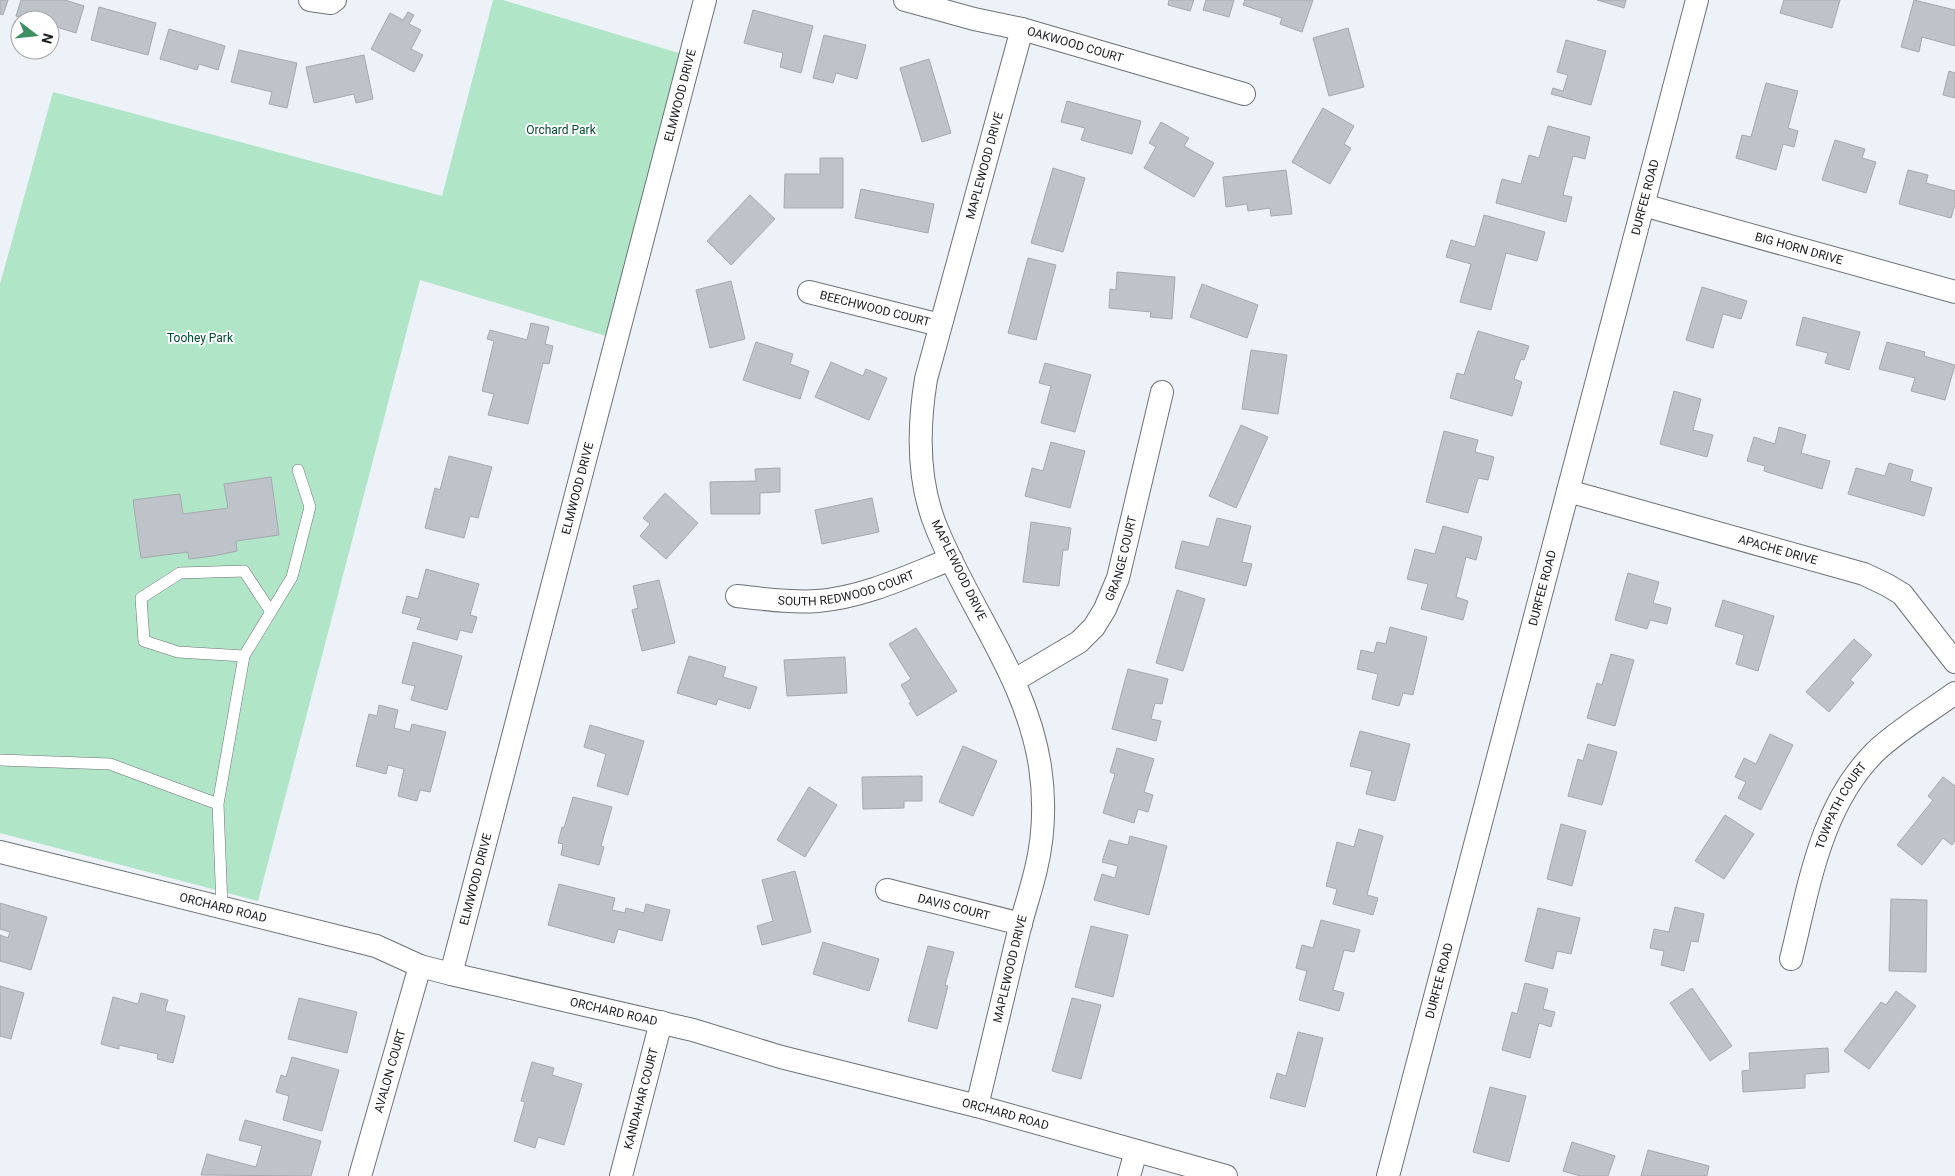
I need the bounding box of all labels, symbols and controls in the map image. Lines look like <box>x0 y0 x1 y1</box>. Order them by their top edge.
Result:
north arrow <box>10 10 60 60</box>
street label: OAKWOOD COURT <box>1025 24 1125 65</box>
text: N <box>38 32 57 46</box>
street label: ELMWOOD DRIVE <box>661 48 699 143</box>
street label: MAPLEWOOD DRIVE <box>963 110 1006 221</box>
park label: Orchard Park <box>526 123 597 137</box>
street label: DURFEE ROAD <box>1629 158 1662 237</box>
street label: BIG HORN DRIVE <box>1753 230 1845 267</box>
street label: BEECHWOOD COURT <box>818 288 932 329</box>
park label: Toohey Park <box>167 331 234 345</box>
street label: ELMWOOD DRIVE <box>559 440 596 536</box>
street label: GRANGE COURT <box>1102 514 1139 603</box>
street label: MAPLEWOOD DRIVE <box>929 517 990 623</box>
street label: APACHE DRIVE <box>1737 532 1819 568</box>
street label: DURFEE ROAD <box>1526 549 1559 627</box>
street label: SOUTH REDWOOD COURT <box>777 568 916 609</box>
street label: TOWPATH COURT <box>1813 760 1869 851</box>
street label: ELMWOOD DRIVE <box>457 831 495 927</box>
street label: ORCHARD ROAD <box>178 890 268 925</box>
street label: DAVIS COURT <box>916 891 992 923</box>
street label: MAPLEWOOD DRIVE <box>990 913 1030 1024</box>
street label: DURFEE ROAD <box>1423 941 1456 1020</box>
street label: ORCHARD ROAD <box>569 995 659 1029</box>
street label: AVALON COURT <box>371 1028 409 1115</box>
street label: KANDAHAR COURT <box>621 1046 661 1151</box>
street label: ORCHARD ROAD <box>961 1096 1051 1133</box>

